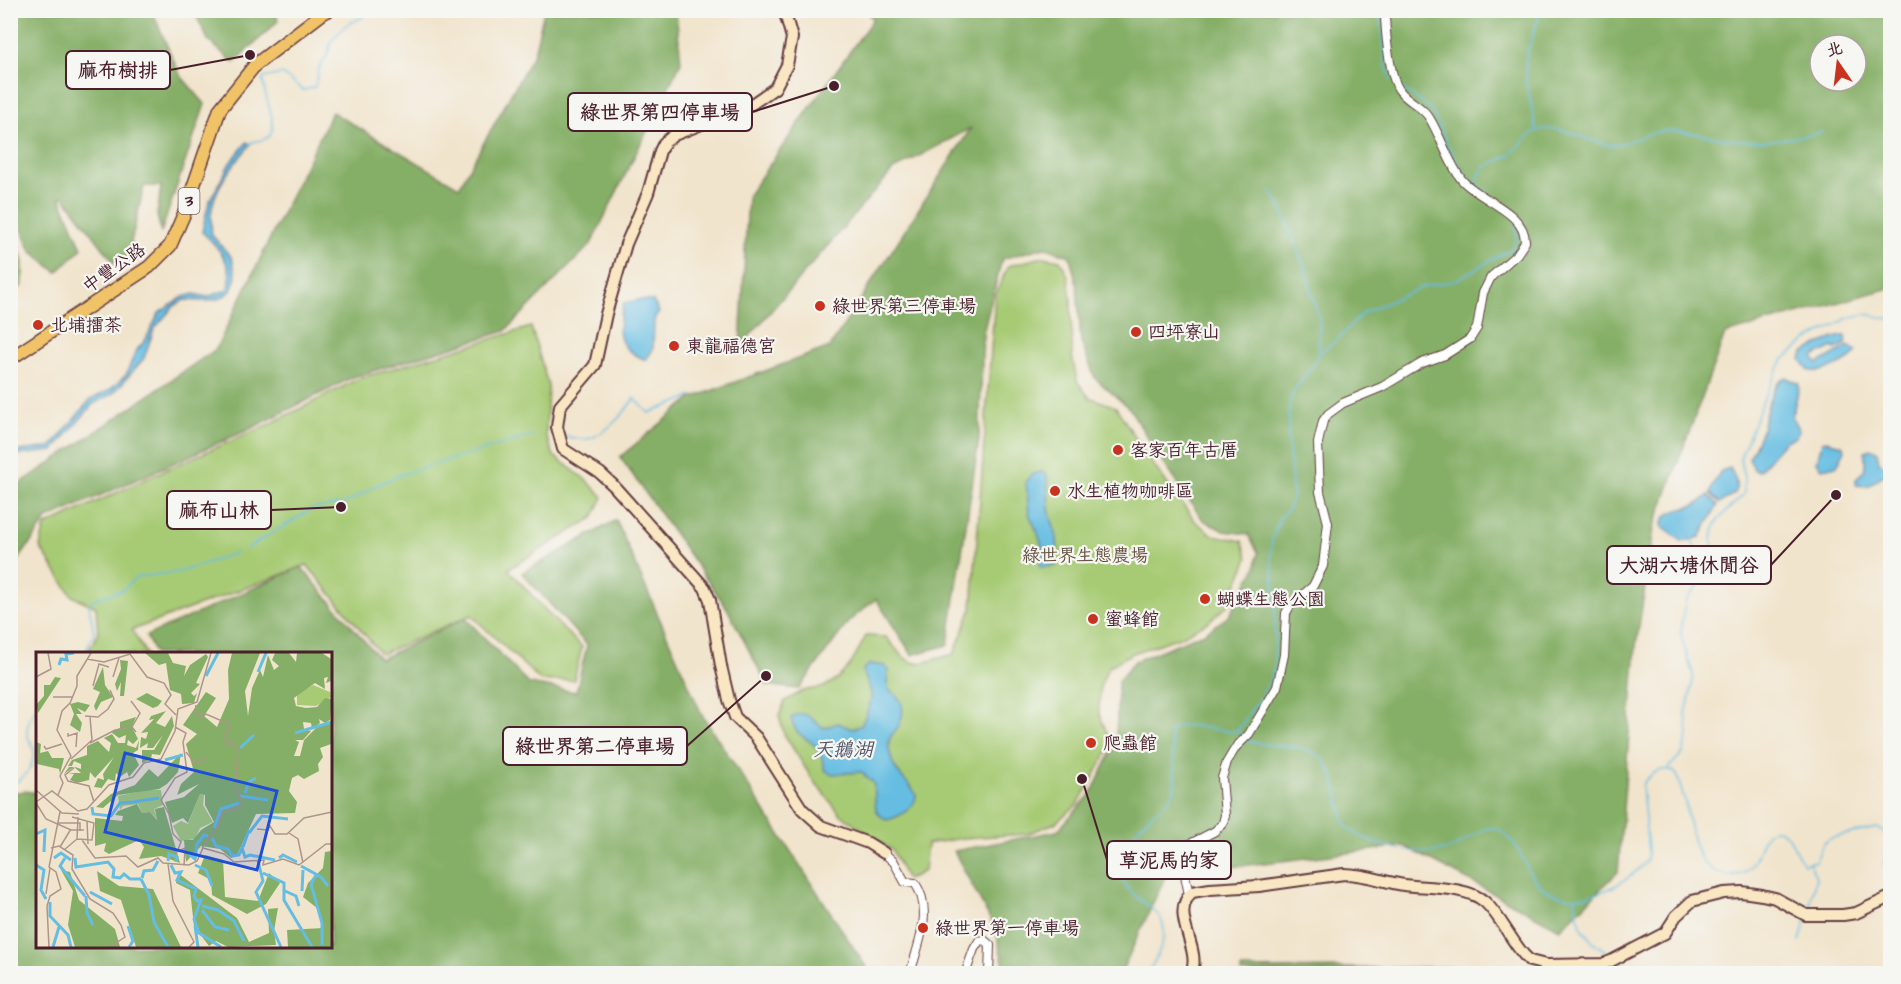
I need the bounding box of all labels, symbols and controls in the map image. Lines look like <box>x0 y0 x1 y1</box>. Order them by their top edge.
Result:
north arrow <box>1808 33 1868 93</box>
text: 北 <box>1824 37 1845 62</box>
callout: 麻布樹排 <box>66 51 170 89</box>
text: 麻布樹排 <box>78 57 158 85</box>
callout: 綠世界第四停車場 <box>568 93 752 131</box>
text: 綠世界第四停車場 <box>580 99 740 127</box>
road number: 3 <box>178 188 200 214</box>
street label: 中豐公路 <box>77 237 151 299</box>
place label: 綠世界第三停車場 <box>832 294 976 319</box>
marker: 綠世界第三停車場 <box>813 299 827 313</box>
place label: 北埔擂茶 <box>50 313 122 338</box>
marker: 北埔擂茶 <box>31 318 45 332</box>
place label: 四坪寮山 <box>1148 320 1220 345</box>
marker: 四坪寮山 <box>1129 325 1143 339</box>
place label: 東龍福德宮 <box>686 334 776 359</box>
marker: 東龍福德宮 <box>667 339 681 353</box>
place label: 客家百年古厝 <box>1130 438 1238 463</box>
marker: 客家百年古厝 <box>1111 443 1125 457</box>
place label: 水生植物咖啡區 <box>1067 479 1193 504</box>
marker: 水生植物咖啡區 <box>1048 484 1062 498</box>
callout: 麻布山林 <box>167 491 271 529</box>
text: 麻布山林 <box>179 497 259 525</box>
park label: 綠世界生態農場 <box>1022 543 1148 568</box>
callout: 大湖六塘休閒谷 <box>1607 546 1771 584</box>
text: 大湖六塘休閒谷 <box>1619 552 1759 580</box>
place label: 蝴蝶生態公園 <box>1217 587 1325 612</box>
marker: 蝴蝶生態公園 <box>1198 592 1212 606</box>
place label: 蜜蜂館 <box>1105 607 1159 632</box>
marker: 蜜蜂館 <box>1086 612 1100 626</box>
inset map <box>36 652 332 948</box>
callout: 綠世界第二停車場 <box>503 727 687 765</box>
place label: 爬蟲館 <box>1103 731 1157 756</box>
text: 綠世界第二停車場 <box>515 733 675 761</box>
water label: 天鵝湖 <box>813 736 875 764</box>
marker: 爬蟲館 <box>1084 736 1098 750</box>
callout: 草泥馬的家 <box>1107 841 1231 879</box>
text: 草泥馬的家 <box>1119 847 1219 875</box>
place label: 綠世界第一停車場 <box>935 916 1079 941</box>
marker: 綠世界第一停車場 <box>916 921 930 935</box>

